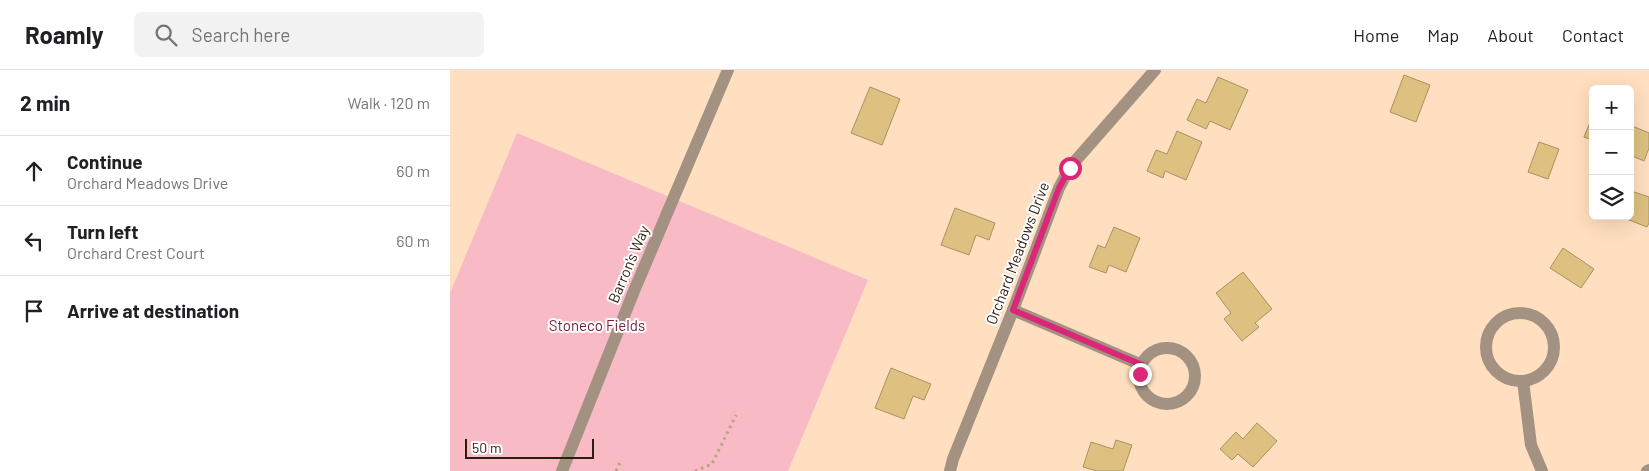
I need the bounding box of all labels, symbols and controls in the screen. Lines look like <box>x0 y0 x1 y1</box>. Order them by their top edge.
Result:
search box <box>134 12 484 57</box>
text: Roamly <box>25 20 104 49</box>
icon: search <box>152 21 180 49</box>
text: Search here <box>192 23 290 46</box>
text: Home <box>1353 24 1399 46</box>
text: Map <box>1427 24 1459 46</box>
text: About <box>1487 24 1534 46</box>
text: Contact <box>1562 24 1624 46</box>
map controls <box>1589 85 1634 220</box>
button: + <box>1589 85 1634 130</box>
text: 2 min <box>20 90 70 115</box>
text: Walk · 120 m <box>347 93 430 112</box>
button: − <box>1589 130 1634 175</box>
text: Continue <box>67 150 143 173</box>
icon: ahead <box>20 157 48 185</box>
route start <box>1059 157 1082 180</box>
text: 60 m <box>396 161 430 180</box>
text: Orchard Meadows Drive <box>67 173 228 192</box>
button: layers <box>1589 175 1634 220</box>
street label: Orchard Meadows Drive <box>982 179 1052 327</box>
text: Turn left <box>67 220 138 243</box>
street label: Barron's Way <box>604 222 652 305</box>
icon: left <box>20 227 48 255</box>
text: 60 m <box>396 231 430 250</box>
text: Orchard Crest Court <box>67 243 205 262</box>
icon: arrive <box>20 297 48 325</box>
text: Arrive at destination <box>67 299 239 322</box>
park label: Stoneco Fields <box>549 316 645 334</box>
route end <box>1129 363 1152 386</box>
scale bar <box>465 436 594 459</box>
text: 50 m <box>472 439 501 456</box>

